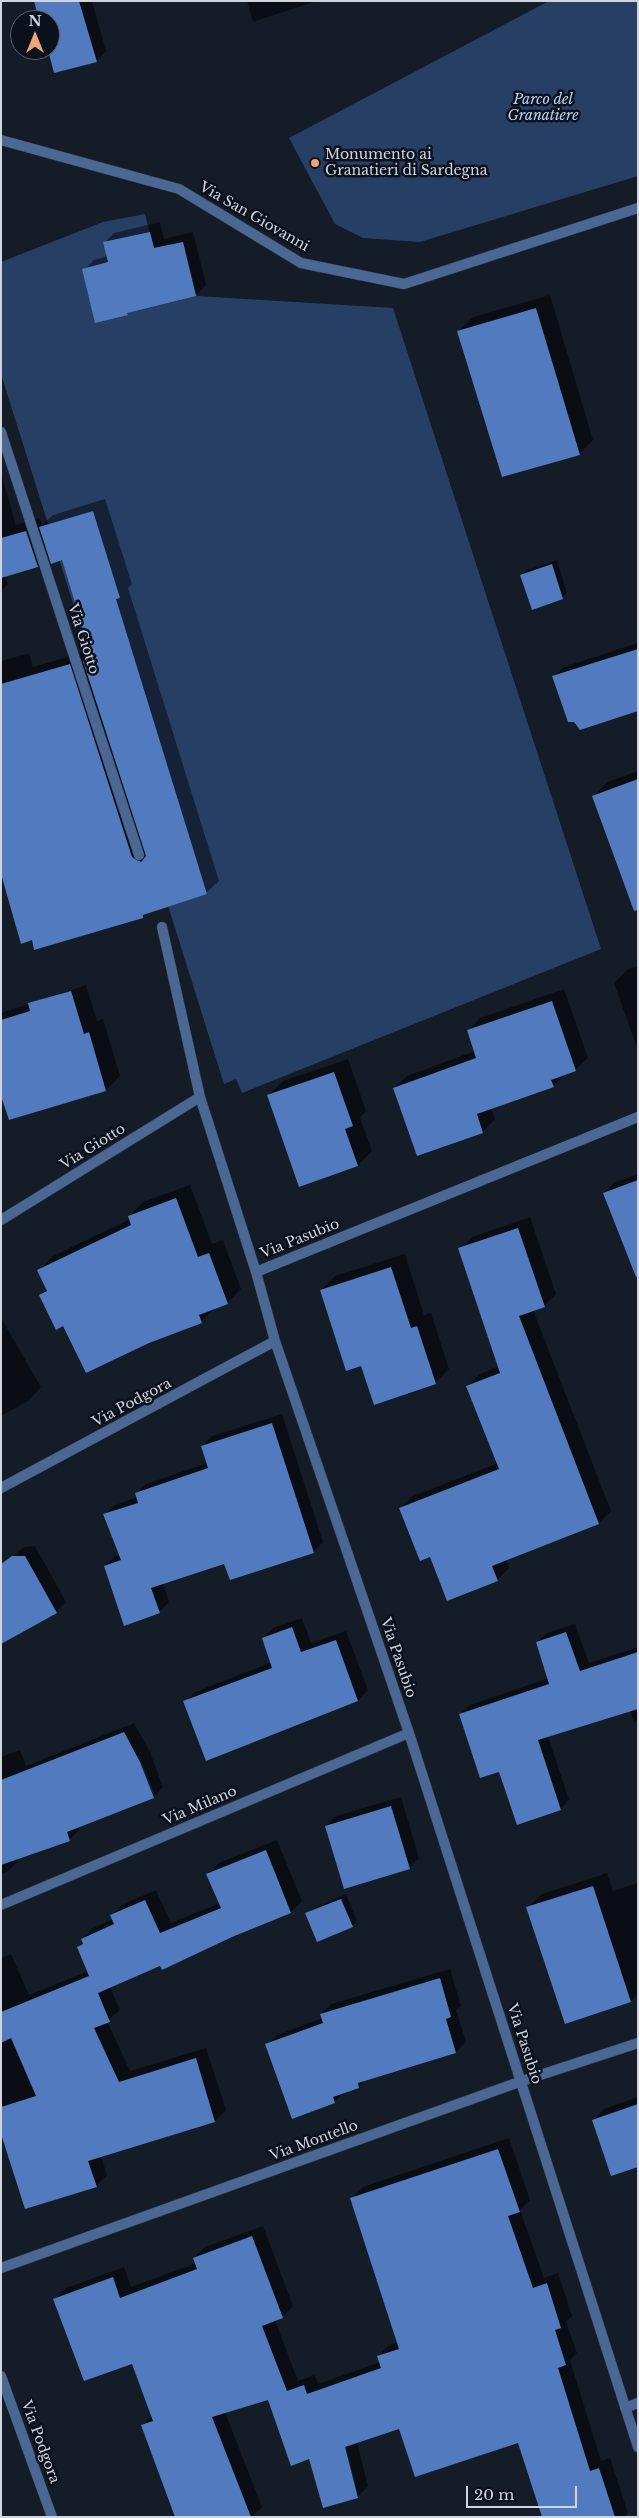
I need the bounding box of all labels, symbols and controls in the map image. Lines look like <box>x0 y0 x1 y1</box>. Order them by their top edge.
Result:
north arrow <box>10 10 60 60</box>
text: N <box>28 12 42 30</box>
park label: Parco del Granatiere <box>507 92 579 124</box>
place label: Monumento ai Granatieri di Sardegna <box>325 147 487 180</box>
marker: Monumento ai Granatieri di Sardegna <box>309 157 321 169</box>
street label: Via San Giovanni <box>196 179 312 255</box>
street label: Via Giotto <box>64 602 102 676</box>
street label: Via Giotto <box>57 1120 129 1174</box>
street label: Via Pasubio <box>258 1216 342 1262</box>
street label: Via Podgora <box>90 1375 174 1431</box>
street label: Via Pasubio <box>376 1616 420 1700</box>
street label: Via Milano <box>161 1783 239 1829</box>
street label: Via Pasubio <box>503 2002 545 2086</box>
street label: Via Montello <box>268 2117 360 2165</box>
street label: Via Podgora <box>17 2398 63 2486</box>
scale bar <box>469 2476 580 2508</box>
text: 20 m <box>474 2485 514 2504</box>

